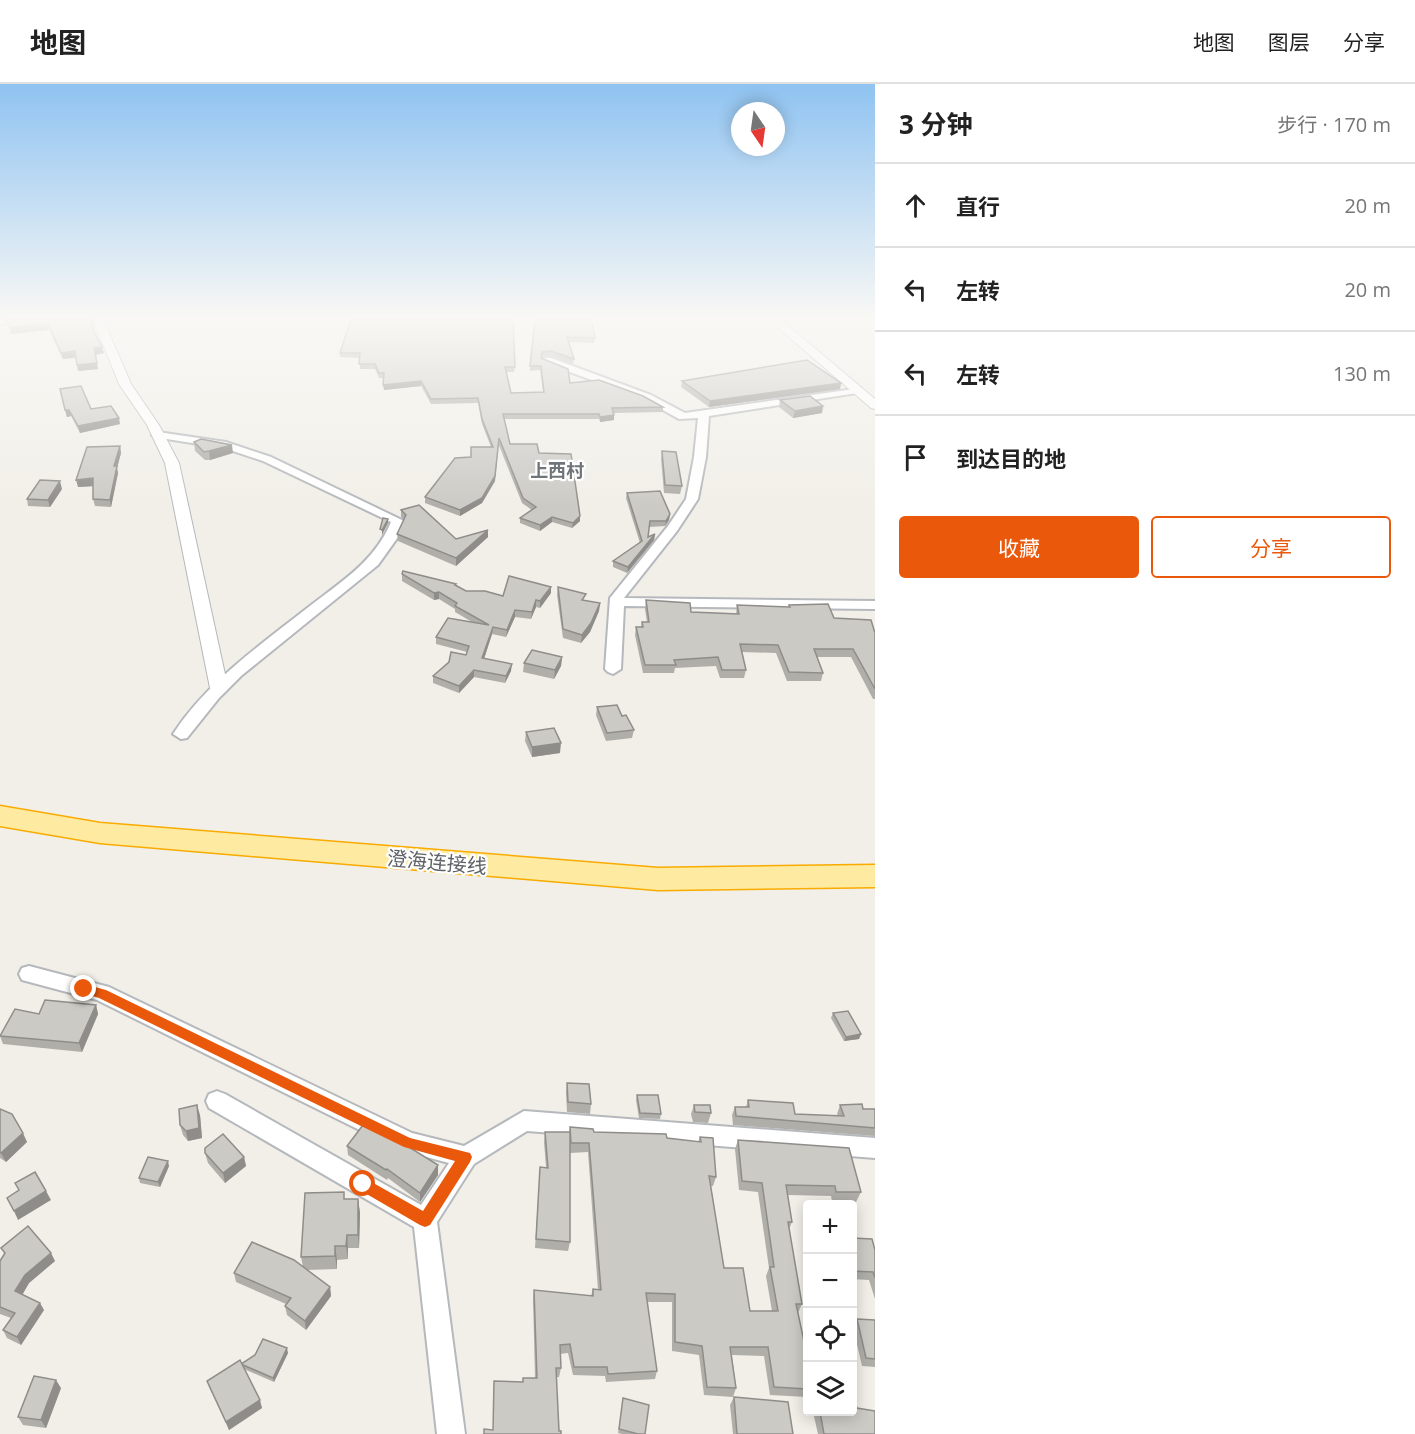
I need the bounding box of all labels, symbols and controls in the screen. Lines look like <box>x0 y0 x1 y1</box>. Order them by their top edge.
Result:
text: 地图 <box>30 23 86 61</box>
text: 地图 <box>1193 28 1235 56</box>
text: 图层 <box>1268 28 1310 56</box>
text: 分享 <box>1343 28 1385 56</box>
north arrow <box>731 102 785 156</box>
text: 3 分钟 <box>899 106 973 142</box>
text: 步行 · 170 m <box>1277 111 1391 138</box>
icon: ahead <box>899 189 932 222</box>
text: 直行 <box>956 191 1000 221</box>
text: 20 m <box>1344 192 1391 219</box>
icon: left <box>899 273 932 306</box>
text: 左转 <box>956 275 1000 305</box>
text: 20 m <box>1344 276 1391 303</box>
icon: left <box>899 357 932 390</box>
text: 左转 <box>956 359 1000 389</box>
text: 130 m <box>1333 360 1391 387</box>
icon: arrive <box>899 441 932 474</box>
text: 到达目的地 <box>956 443 1066 473</box>
district label: 上西村 <box>530 458 584 482</box>
button: 收藏 <box>899 516 1139 578</box>
button: 分享 <box>1151 516 1391 578</box>
street label: 澄海连接线 <box>386 844 488 880</box>
route end <box>70 975 96 1001</box>
route start <box>349 1170 375 1196</box>
map controls <box>803 1200 857 1416</box>
button: + <box>803 1200 857 1254</box>
button: − <box>803 1254 857 1308</box>
button: locate <box>803 1308 857 1362</box>
button: layers <box>803 1362 857 1416</box>

